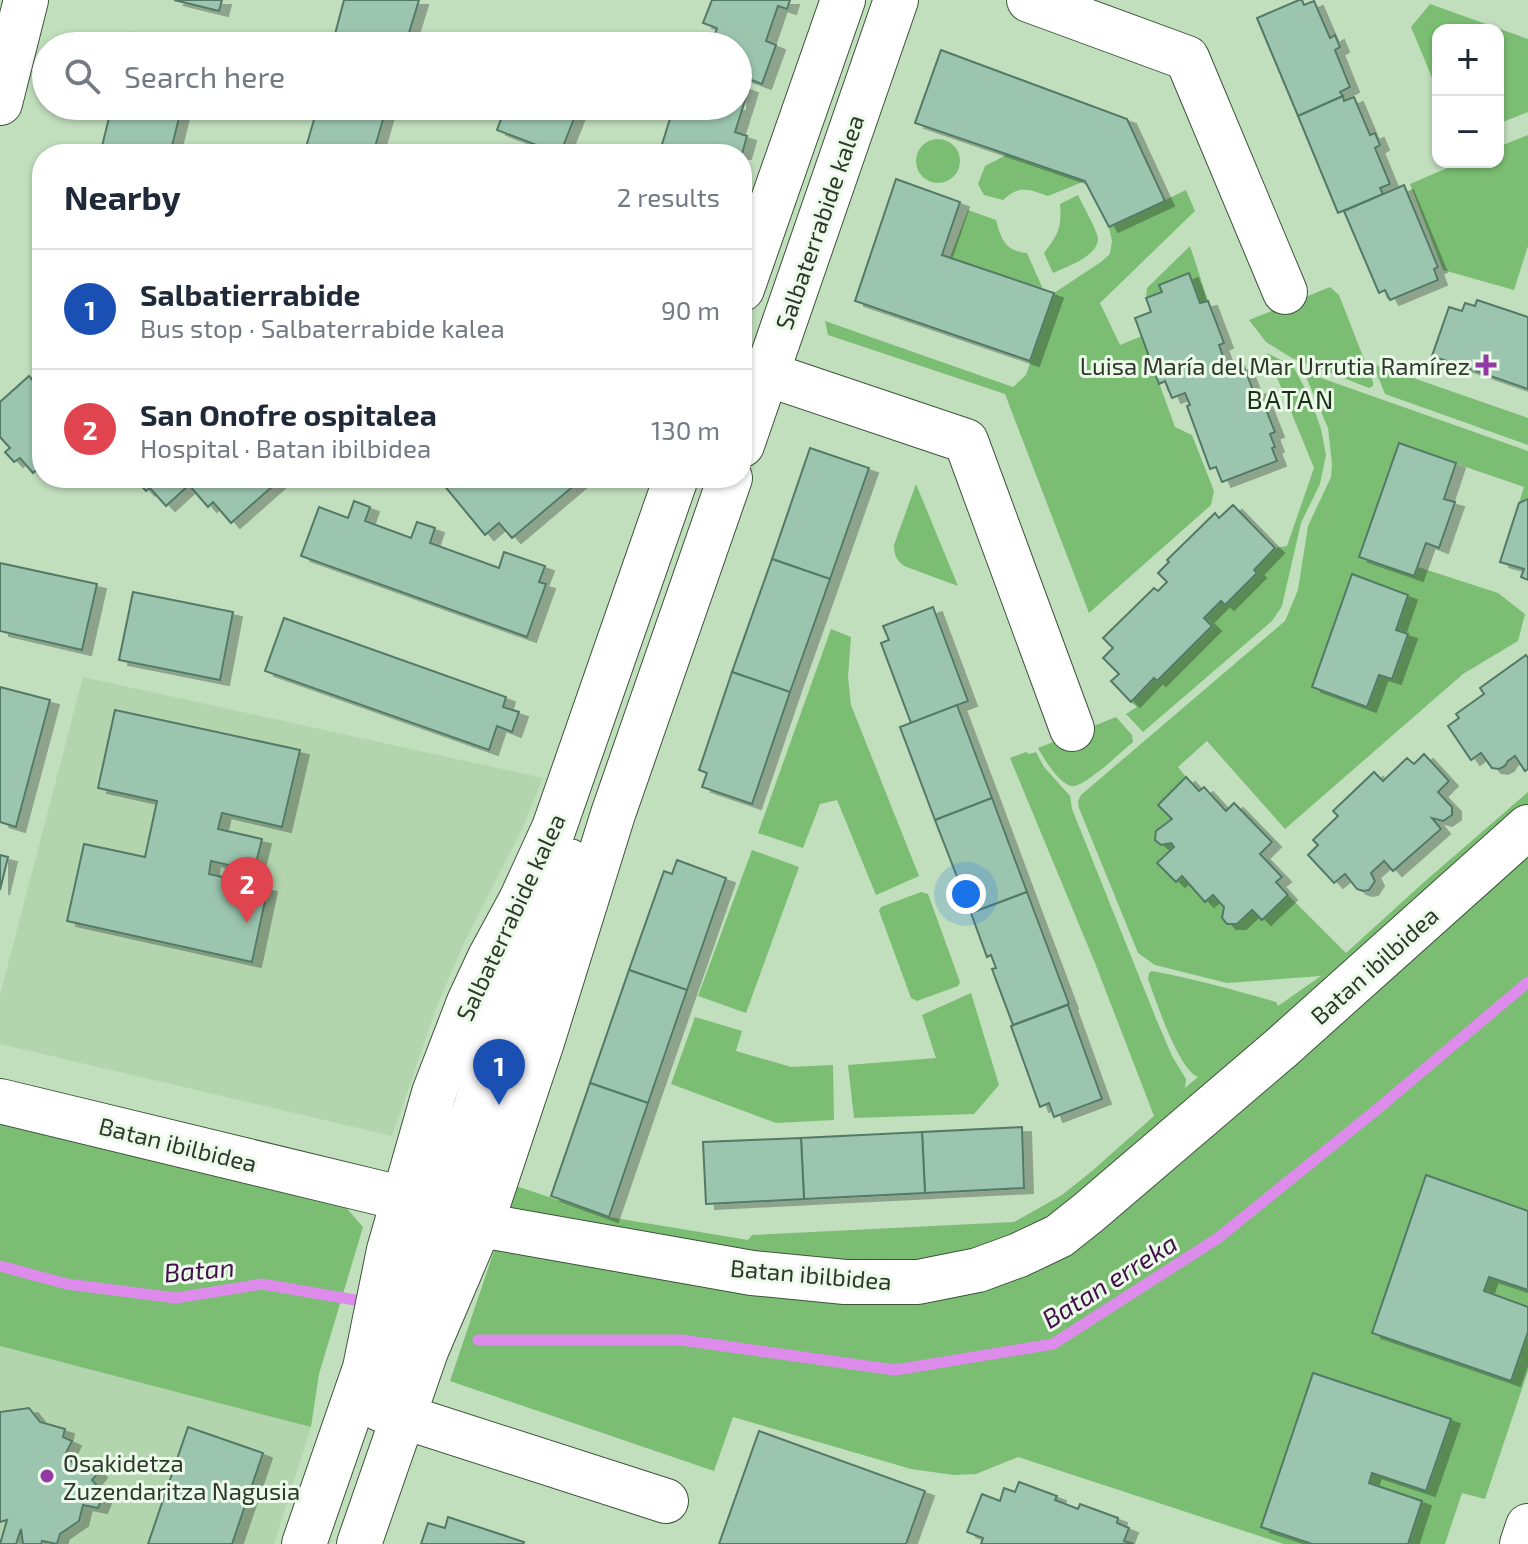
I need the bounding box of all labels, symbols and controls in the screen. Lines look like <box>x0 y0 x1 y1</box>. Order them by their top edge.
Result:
map controls <box>1432 24 1504 168</box>
button: + <box>1432 24 1504 96</box>
search box <box>32 32 752 120</box>
icon: search <box>60 54 104 98</box>
text: Search here <box>124 58 285 94</box>
button: − <box>1432 96 1504 168</box>
street label: Salbaterrabide kalea <box>769 111 869 333</box>
text: Nearby <box>64 176 181 217</box>
text: 2 results <box>617 181 720 212</box>
text: Salbatierrabide <box>140 276 361 312</box>
text: 1 <box>84 294 96 325</box>
text: 90 m <box>661 294 720 325</box>
text: Bus stop · Salbaterrabide kalea <box>140 312 505 343</box>
place label: Luisa María del Mar Urrutia Ramírez <box>1080 351 1470 380</box>
marker: Luisa María del Mar Urrutia Ramírez <box>1477 356 1495 374</box>
district label: BATAN <box>1247 383 1335 414</box>
text: San Onofre ospitalea <box>140 396 437 432</box>
text: 2 <box>82 414 98 445</box>
text: 130 m <box>651 414 720 445</box>
text: Hospital · Batan ibilbidea <box>140 432 431 463</box>
street label: Salbaterrabide kalea <box>449 809 571 1025</box>
pin: 2 <box>221 857 273 923</box>
your location <box>946 874 986 914</box>
street label: Batan ibilbidea <box>1304 900 1444 1030</box>
pin: 1 <box>473 1039 525 1105</box>
street label: Batan ibilbidea <box>96 1110 260 1178</box>
water label: Batan erreka <box>1036 1226 1182 1334</box>
water label: Batan <box>162 1250 236 1288</box>
street label: Batan ibilbidea <box>729 1253 893 1295</box>
place label: Osakidetza Zuzendaritza Nagusia <box>63 1448 300 1505</box>
marker: Osakidetza Zuzendaritza Nagusia <box>38 1467 56 1485</box>

